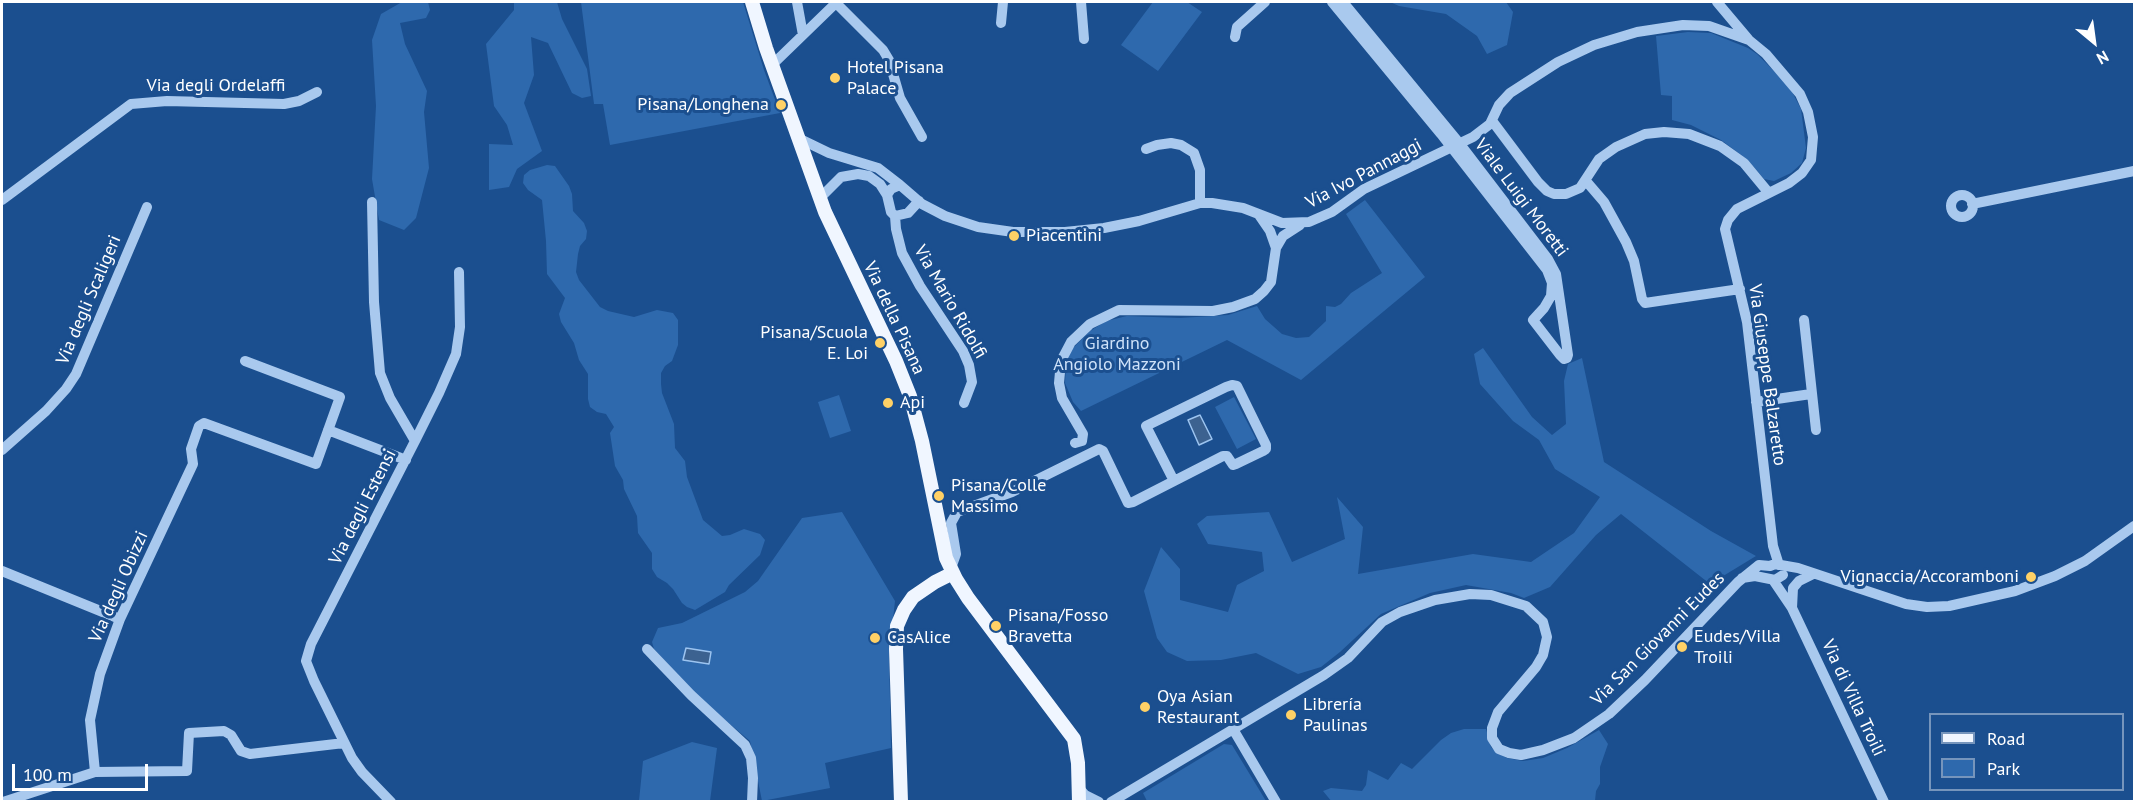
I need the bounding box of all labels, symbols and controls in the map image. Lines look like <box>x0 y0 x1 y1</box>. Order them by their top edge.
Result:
north arrow <box>2064 12 2124 72</box>
text: N <box>2093 46 2112 69</box>
place label: Hotel Pisana Palace <box>847 57 944 100</box>
marker: Hotel Pisana Palace <box>828 71 842 85</box>
street label: Via degli Ordelaffi <box>147 75 285 97</box>
place label: Pisana/Longhena <box>637 94 769 116</box>
marker: Pisana/Longhena <box>774 98 788 112</box>
street label: Via Ivo Pannaggi <box>1302 134 1426 214</box>
street label: Viale Luigi Moretti <box>1470 135 1572 261</box>
place label: Piacentini <box>1026 225 1102 247</box>
marker: Piacentini <box>1007 229 1021 243</box>
street label: Via degli Scaligeri <box>52 232 126 368</box>
street label: Via Mario Ridolfi <box>909 242 991 362</box>
street label: Via della Pisana <box>858 258 930 378</box>
street label: Via Giuseppe Balzaretto <box>1744 283 1790 467</box>
place label: Pisana/Scuola E. Loi <box>760 322 868 364</box>
park label: Giardino Angiolo Mazzoni <box>1053 333 1181 376</box>
marker: Pisana/Scuola E. Loi <box>873 336 887 350</box>
place label: Api <box>900 392 925 414</box>
marker: Api <box>881 396 895 410</box>
street label: Via degli Estensi <box>325 446 401 568</box>
place label: Pisana/Colle Massimo <box>951 475 1046 518</box>
marker: Pisana/Colle Massimo <box>932 489 946 503</box>
street label: Via degli Obizzi <box>85 528 153 646</box>
place label: Vignaccia/Accoramboni <box>1841 566 2019 588</box>
street label: Via San Giovanni Eudes <box>1587 568 1729 710</box>
marker: Vignaccia/Accoramboni <box>2024 570 2038 584</box>
place label: Pisana/Fosso Bravetta <box>1008 605 1108 648</box>
marker: Pisana/Fosso Bravetta <box>989 619 1003 633</box>
place label: Eudes/Villa Troili <box>1694 626 1781 668</box>
place label: CasAlice <box>887 627 951 649</box>
marker: CasAlice <box>868 631 882 645</box>
street label: Via di Villa Troili <box>1817 636 1889 760</box>
marker: Eudes/Villa Troili <box>1675 640 1689 654</box>
place label: Oya Asian Restaurant <box>1157 686 1239 728</box>
place label: Librería Paulinas <box>1303 694 1367 736</box>
marker: Oya Asian Restaurant <box>1138 700 1152 714</box>
marker: Librería Paulinas <box>1284 708 1298 722</box>
legend <box>1929 713 2124 791</box>
text: Road <box>1987 727 2025 750</box>
scale bar <box>15 752 152 790</box>
text: Park <box>1987 757 2020 780</box>
text: 100 m <box>23 763 72 786</box>

